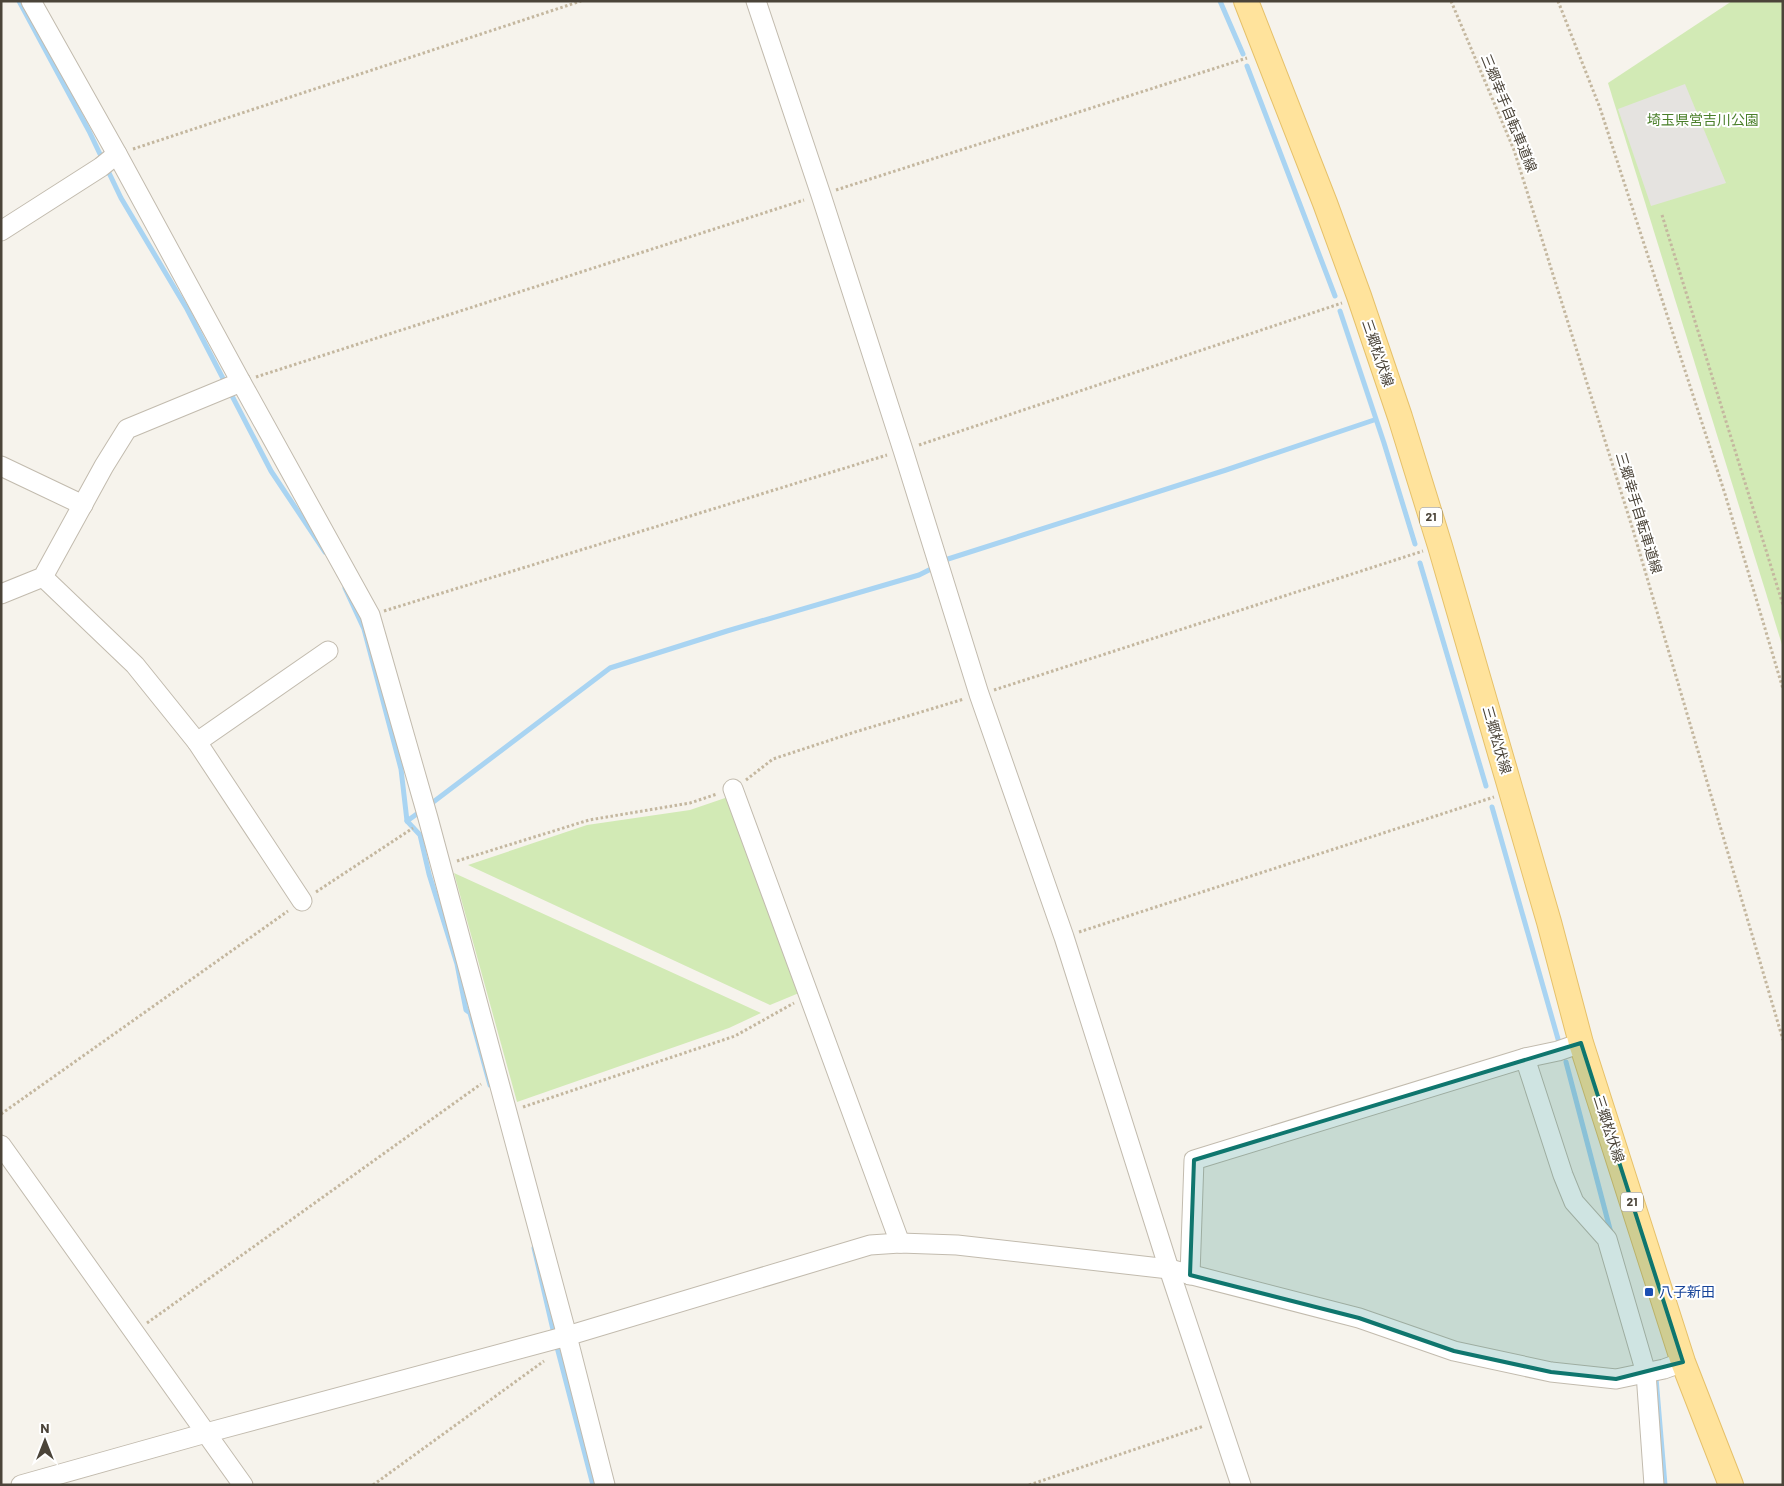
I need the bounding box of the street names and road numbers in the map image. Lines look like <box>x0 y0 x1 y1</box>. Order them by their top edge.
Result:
street label: 三郷幸手自転車道線 <box>1478 51 1541 174</box>
street label: 三郷松伏線 <box>1359 317 1398 389</box>
street label: 三郷幸手自転車道線 <box>1613 450 1666 576</box>
road number: 21 <box>1420 508 1442 526</box>
street label: 三郷松伏線 <box>1480 704 1515 776</box>
street label: 三郷松伏線 <box>1591 1093 1628 1165</box>
road number: 21 <box>1621 1192 1643 1212</box>

